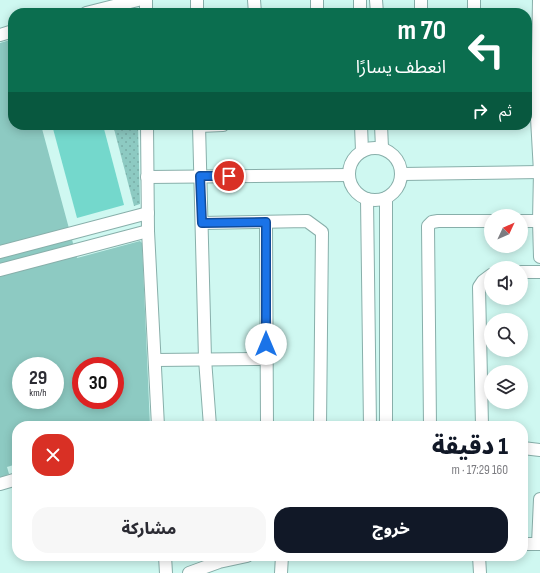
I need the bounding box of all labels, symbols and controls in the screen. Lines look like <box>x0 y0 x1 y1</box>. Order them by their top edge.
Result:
text: 70 m <box>398 14 446 47</box>
icon: left <box>460 24 512 76</box>
text: انعطف يسارًا <box>356 57 446 78</box>
icon: right <box>469 100 491 122</box>
text: ثم <box>499 102 512 121</box>
pin <box>212 159 246 193</box>
icon: arrive <box>218 165 240 187</box>
north arrow <box>484 209 528 253</box>
map controls <box>484 209 528 409</box>
button: sound <box>484 261 528 305</box>
button: search <box>484 313 528 357</box>
position arrow <box>245 323 287 365</box>
speed limit sign: 30 <box>72 357 124 409</box>
button: layers <box>484 365 528 409</box>
text: 29 <box>29 366 47 390</box>
text: km/h <box>29 387 47 399</box>
text: 1 دقيقة <box>432 432 508 461</box>
button: close <box>32 434 74 476</box>
text: 160 m · 17:29 <box>452 462 508 478</box>
button: مشاركة <box>32 507 266 553</box>
button: خروج <box>274 507 508 553</box>

